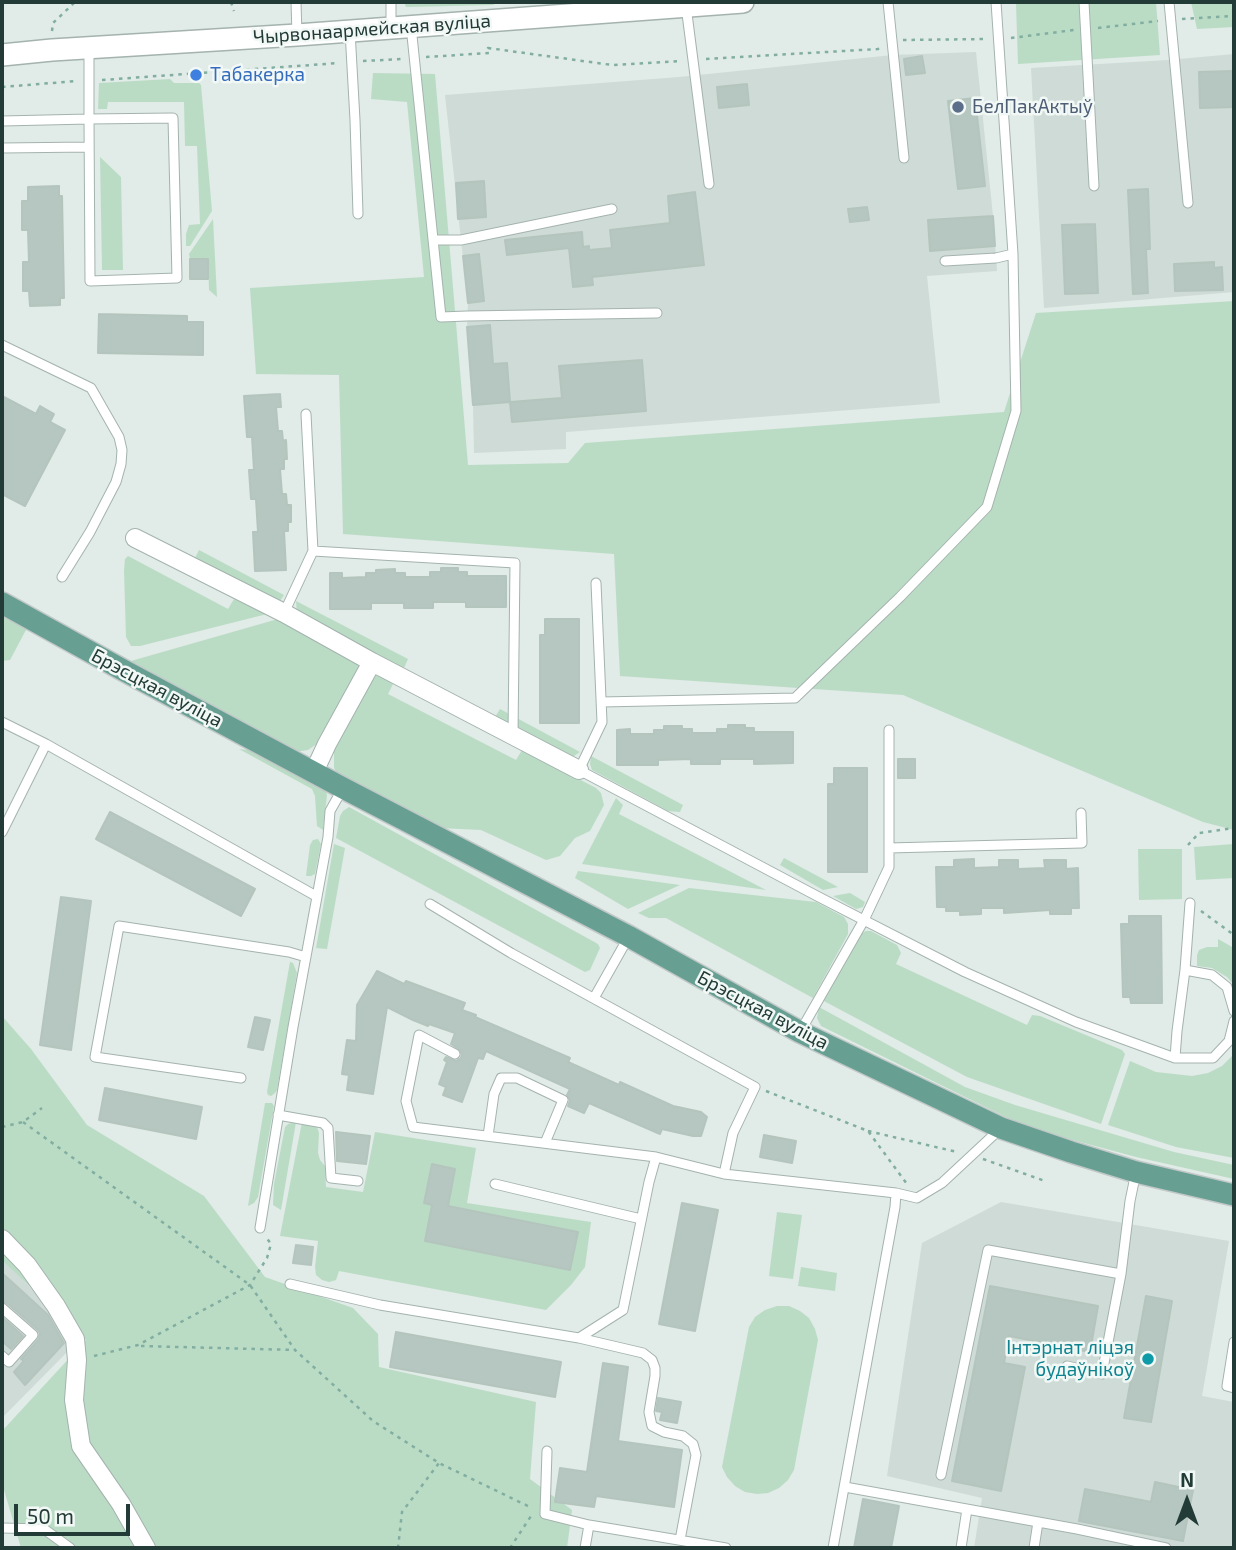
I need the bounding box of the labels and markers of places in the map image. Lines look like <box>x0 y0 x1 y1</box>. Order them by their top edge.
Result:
place label: Табакерка <box>210 64 305 86</box>
marker: Табакерка <box>188 67 204 83</box>
place label: БелПакАктыў <box>972 96 1093 118</box>
marker: БелПакАктыў <box>950 99 966 115</box>
place label: Інтэрнат ліцэя будаўнікоў <box>1006 1337 1134 1381</box>
marker: Інтэрнат ліцэя будаўнікоў <box>1140 1351 1156 1367</box>

